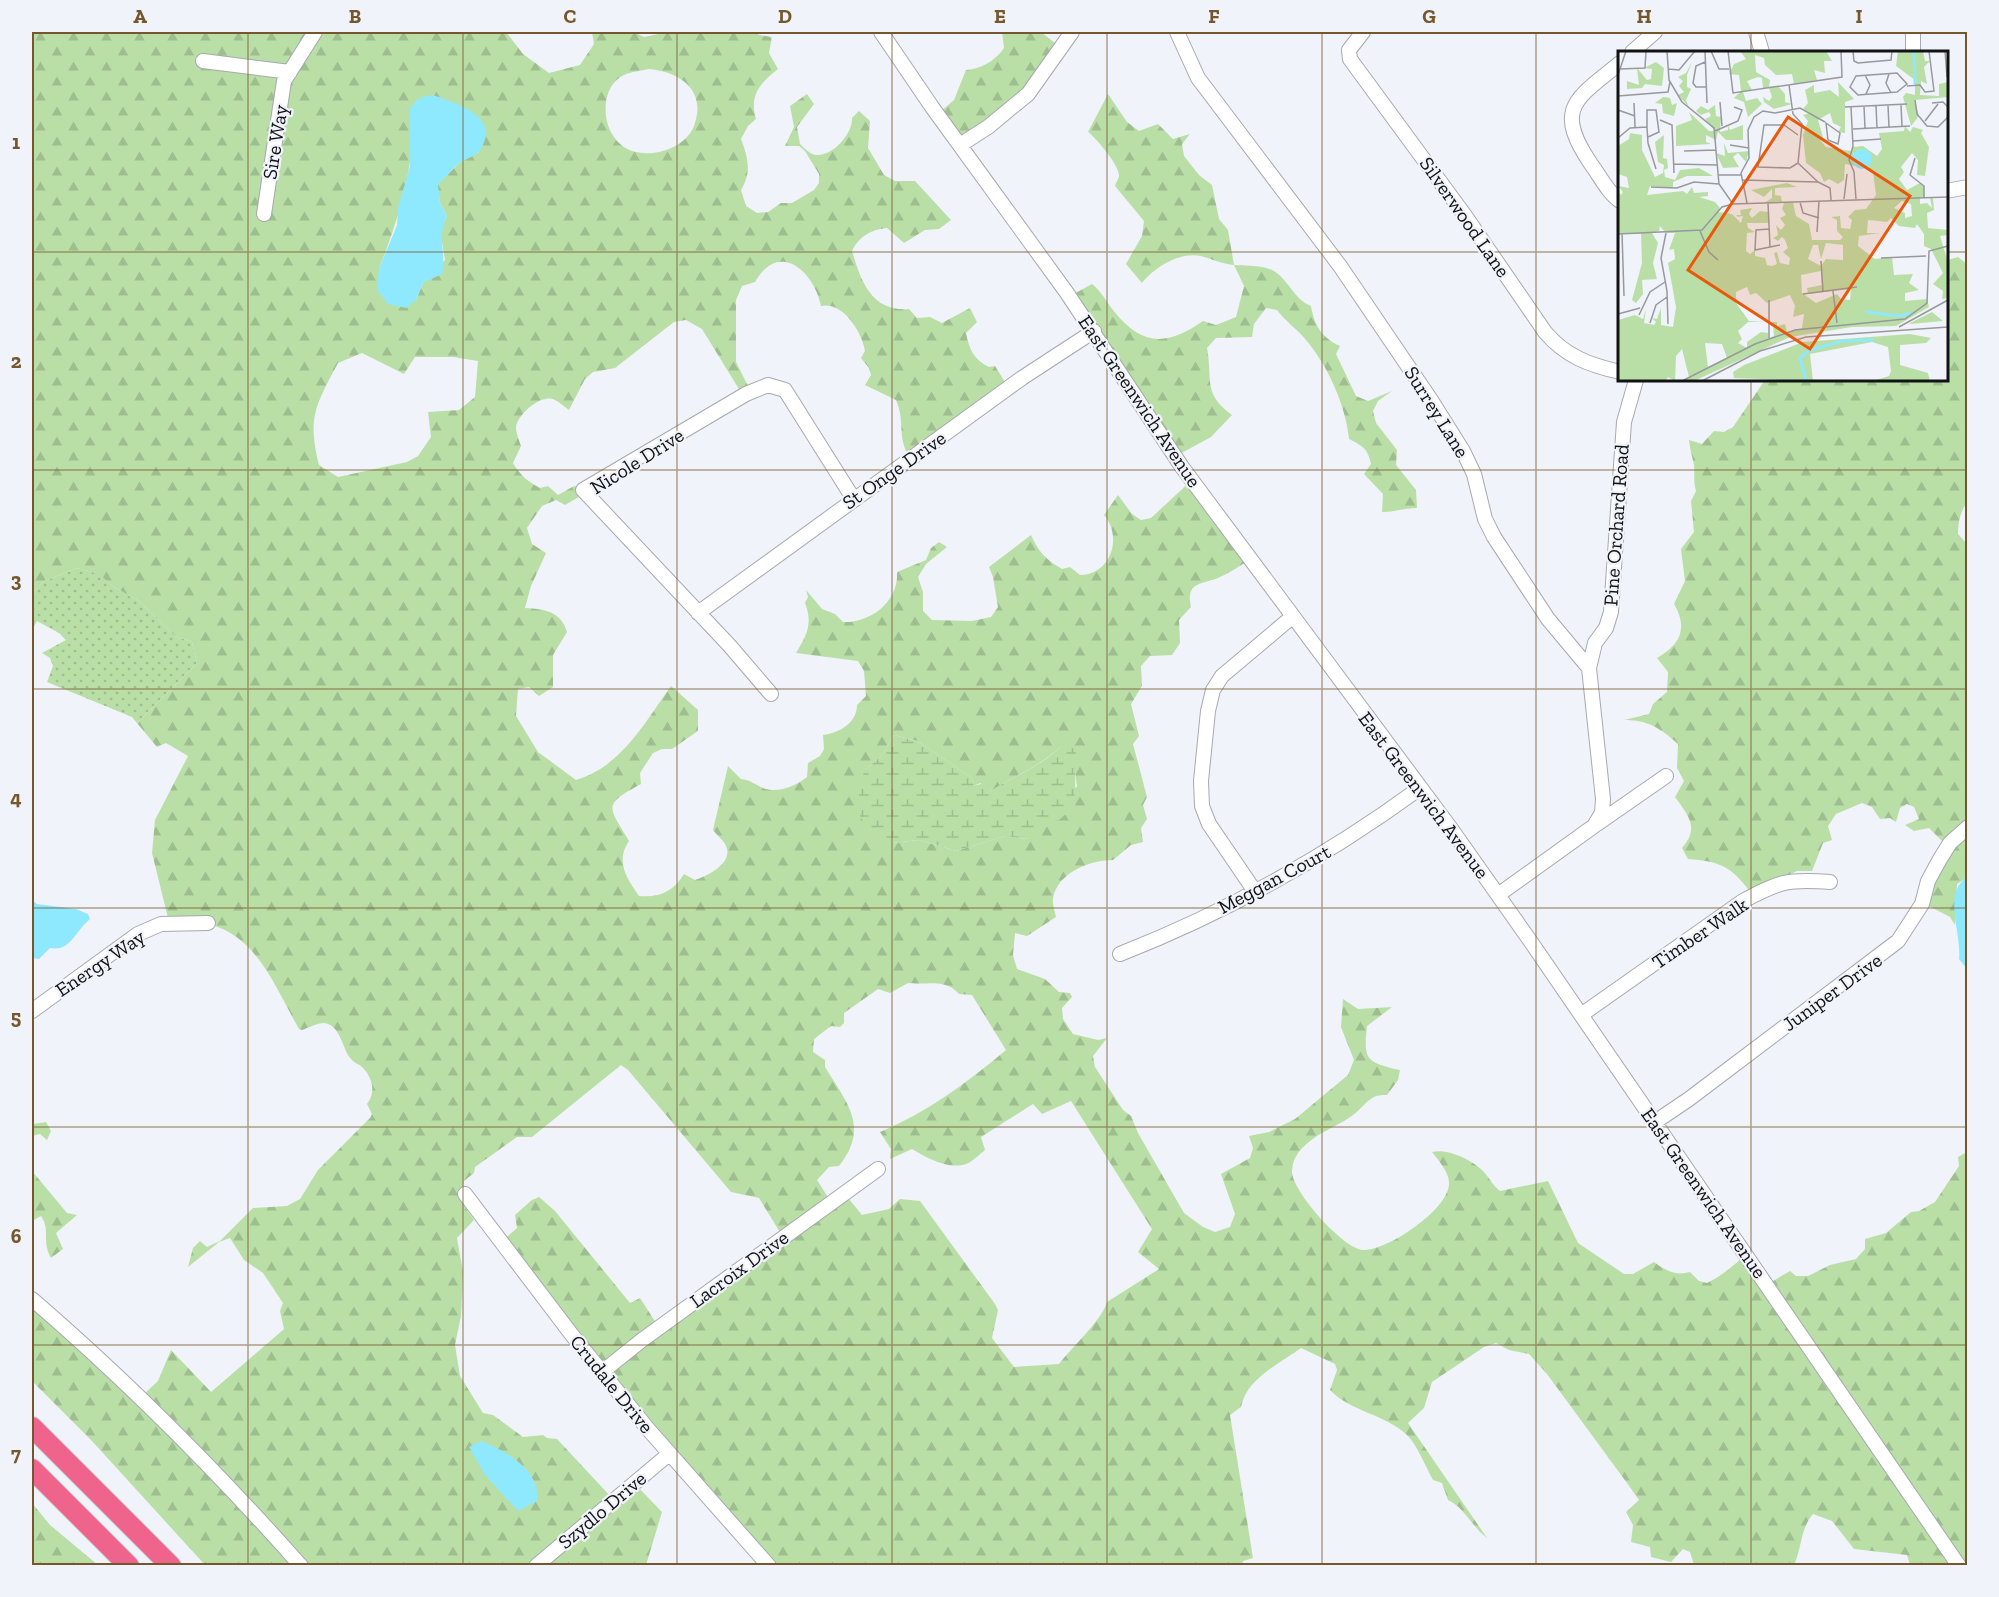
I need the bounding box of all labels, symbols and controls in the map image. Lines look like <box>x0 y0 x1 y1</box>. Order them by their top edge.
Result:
text: A <box>133 4 147 28</box>
text: B <box>349 4 361 28</box>
text: C <box>564 4 577 28</box>
text: D <box>778 4 792 28</box>
text: E <box>994 4 1006 28</box>
text: F <box>1208 4 1220 28</box>
text: G <box>1422 4 1436 28</box>
text: H <box>1636 4 1652 28</box>
text: I <box>1855 4 1863 28</box>
inset map <box>1618 51 1948 381</box>
street label: Sire Way <box>257 102 293 181</box>
text: 1 <box>12 130 20 154</box>
street label: Silverwood Lane <box>1415 152 1515 282</box>
street label: East Greenwich Avenue <box>1073 310 1207 492</box>
text: 2 <box>11 349 22 373</box>
street label: Surrey Lane <box>1399 362 1475 462</box>
street label: Nicole Drive <box>586 423 688 499</box>
street label: St Onge Drive <box>838 426 950 514</box>
street label: Pine Orchard Road <box>1598 443 1634 607</box>
text: 3 <box>11 568 22 592</box>
street label: East Greenwich Avenue <box>1353 707 1495 883</box>
text: 4 <box>10 786 22 810</box>
street label: Meggan Court <box>1213 839 1335 919</box>
street label: Timber Walk <box>1647 892 1753 974</box>
street label: Energy Way <box>51 924 150 1002</box>
street label: Juniper Drive <box>1778 948 1886 1036</box>
text: 5 <box>11 1005 21 1029</box>
street label: East Greenwich Avenue <box>1636 1103 1772 1283</box>
text: 6 <box>11 1224 22 1248</box>
street label: Lacroix Drive <box>685 1225 793 1313</box>
street label: Crudale Drive <box>565 1330 659 1438</box>
text: 7 <box>11 1442 21 1466</box>
street label: Szydlo Drive <box>553 1466 651 1554</box>

